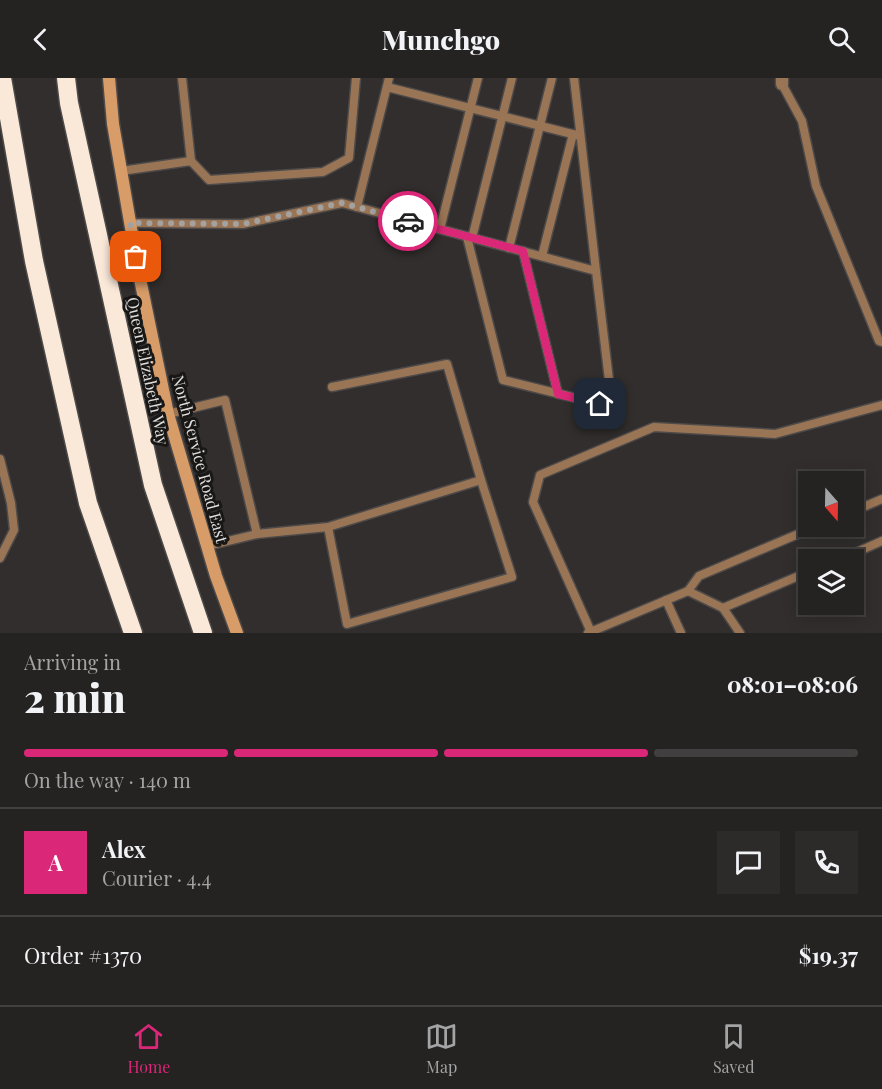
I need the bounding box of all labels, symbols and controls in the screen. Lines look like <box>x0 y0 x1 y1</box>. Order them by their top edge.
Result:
text: Munchgo <box>382 21 500 57</box>
icon: back <box>24 23 57 56</box>
icon: search <box>825 23 858 56</box>
courier <box>378 191 438 251</box>
icon: car <box>392 205 425 238</box>
pin <box>110 231 161 282</box>
icon: bag <box>119 240 152 273</box>
street label: Queen Elizabeth Way <box>123 295 174 447</box>
street label: North Service Road East <box>168 373 233 546</box>
pin <box>574 378 625 429</box>
icon: home <box>583 387 616 420</box>
north arrow <box>798 471 864 537</box>
map controls <box>798 471 864 615</box>
button: layers <box>798 549 864 615</box>
text: Arriving in <box>24 648 121 675</box>
text: 08:01–08:06 <box>727 669 858 699</box>
text: 2 min <box>24 671 126 723</box>
text: On the way · 140 m <box>24 766 191 793</box>
button: chat <box>717 831 780 894</box>
button: phone <box>795 831 858 894</box>
text: Alex <box>102 834 146 864</box>
text: A <box>48 847 63 877</box>
text: Courier · 4.4 <box>102 864 211 891</box>
text: Order #1370 <box>24 940 142 970</box>
text: $19.37 <box>799 940 858 970</box>
tab: Home <box>127 1020 170 1077</box>
tab: Map <box>425 1020 458 1077</box>
tab: Saved <box>713 1020 755 1077</box>

